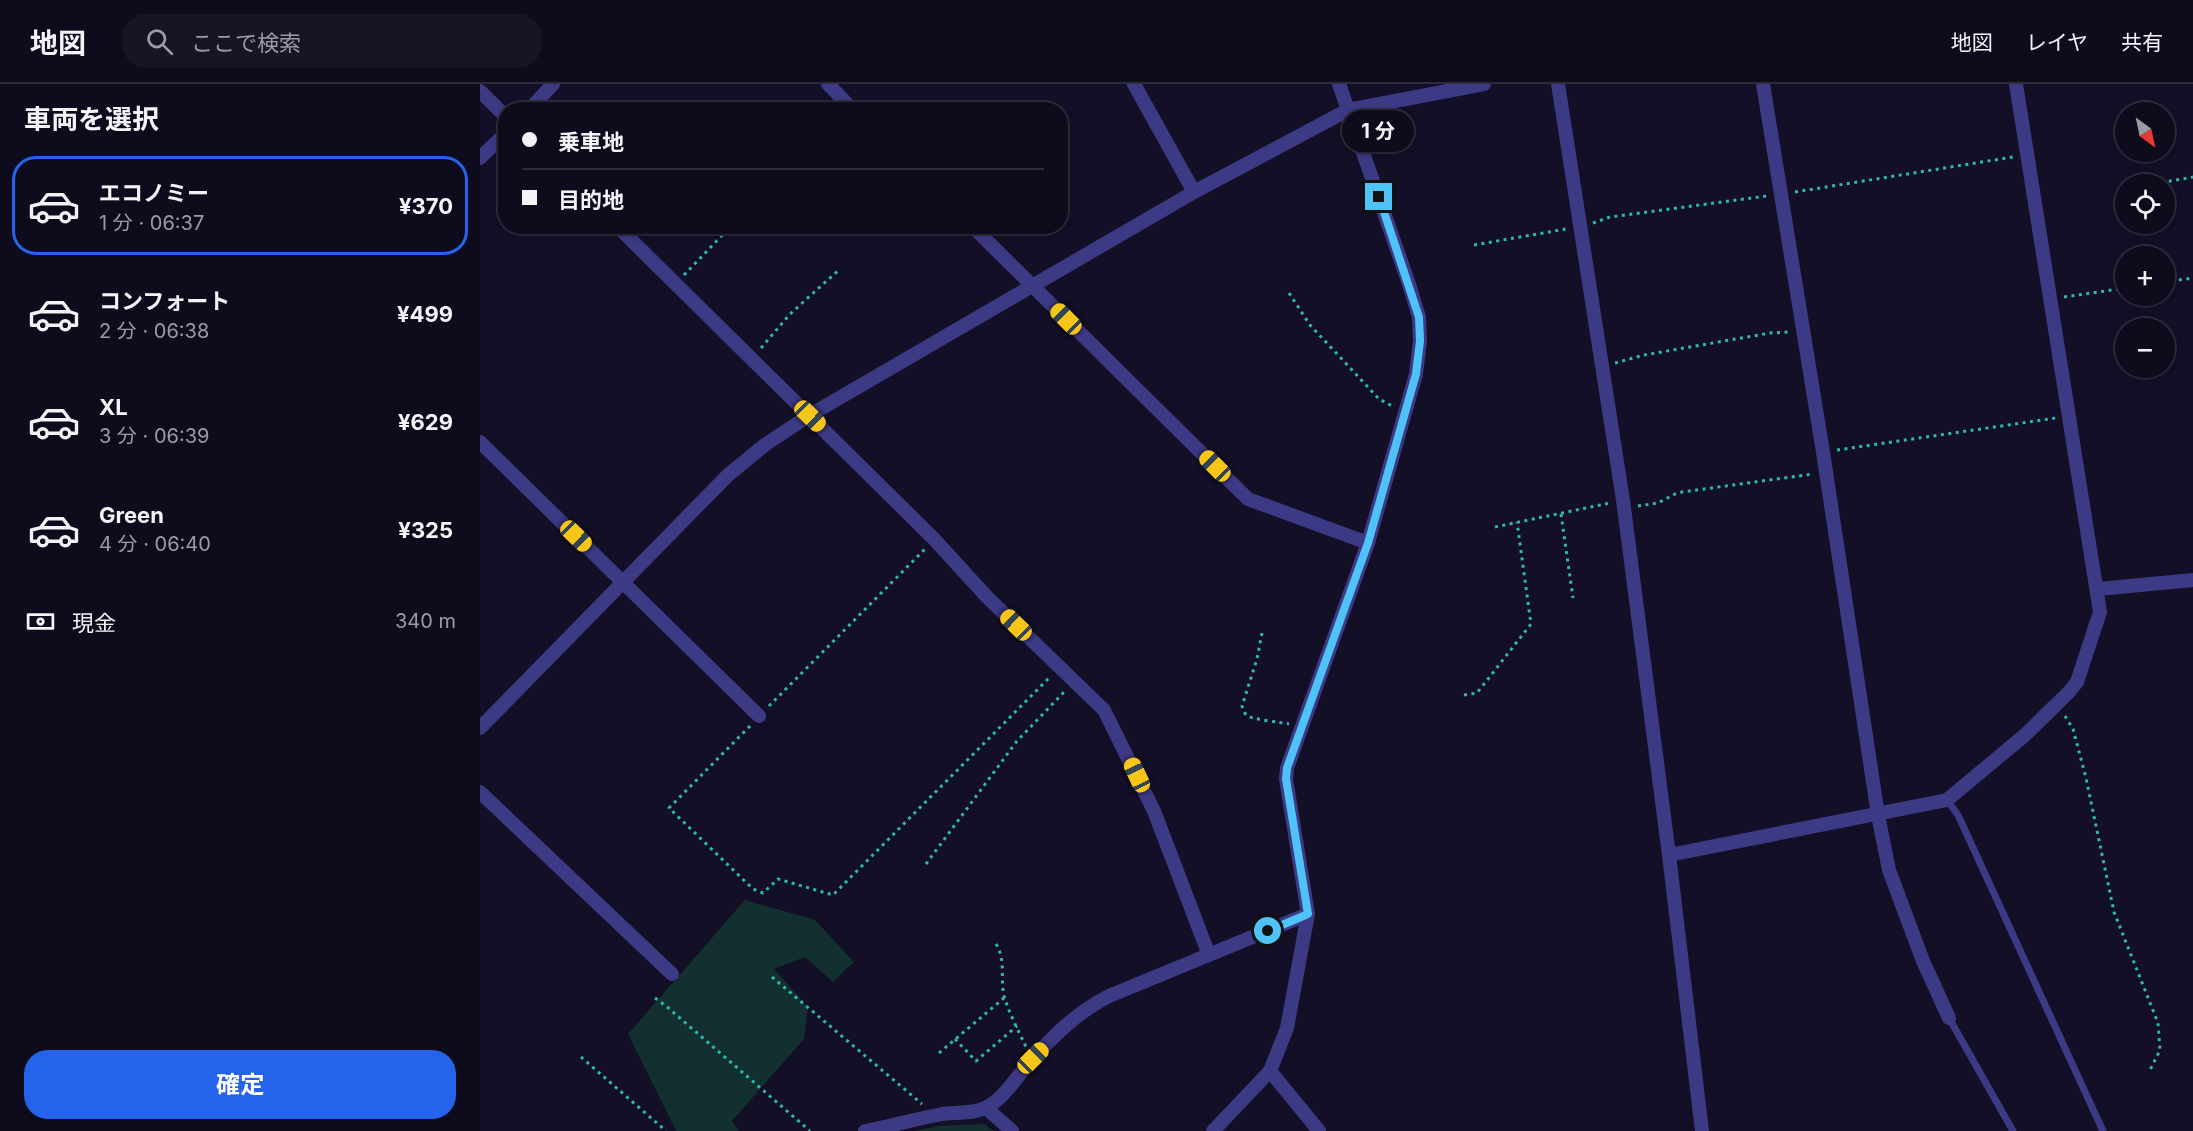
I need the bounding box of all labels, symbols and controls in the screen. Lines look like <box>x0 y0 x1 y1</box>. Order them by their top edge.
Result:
search box <box>122 14 542 68</box>
icon: search <box>143 25 176 58</box>
text: 地図 <box>30 26 86 60</box>
text: ここで検索 <box>191 30 301 56</box>
text: 地図 <box>1951 30 1993 55</box>
text: レイヤ <box>2026 30 2088 55</box>
text: 共有 <box>2121 30 2163 55</box>
north arrow <box>2115 102 2175 162</box>
map controls <box>2115 102 2175 378</box>
text: 車両を選択 <box>24 103 159 136</box>
callout: 1 分 <box>1343 110 1415 152</box>
text: 1 分 <box>1361 119 1395 143</box>
text: 乗車地 <box>558 129 624 155</box>
button: locate <box>2115 174 2175 234</box>
icon: car <box>27 179 81 233</box>
text: エコノミー <box>99 180 209 206</box>
route end <box>1365 183 1392 210</box>
text: 目的地 <box>558 187 624 213</box>
text: ¥370 <box>399 193 453 219</box>
text: 1 分 · 06:37 <box>99 211 204 235</box>
button: + <box>2115 246 2175 306</box>
icon: car <box>27 287 81 341</box>
text: コンフォート <box>99 288 230 314</box>
car <box>1047 300 1085 338</box>
text: ¥499 <box>397 301 453 327</box>
button: − <box>2115 318 2175 378</box>
text: 2 分 · 06:38 <box>99 319 209 343</box>
text: XL <box>99 394 128 420</box>
icon: car <box>27 395 81 449</box>
car <box>791 397 829 435</box>
text: ¥629 <box>398 409 453 435</box>
text: 3 分 · 06:39 <box>99 424 210 448</box>
car <box>1196 447 1234 485</box>
text: Green <box>99 502 164 528</box>
icon: car <box>27 503 81 557</box>
text: ¥325 <box>398 517 453 543</box>
car <box>557 517 595 555</box>
text: 4 分 · 06:40 <box>99 532 211 556</box>
icon: cash <box>24 605 57 638</box>
car <box>997 606 1035 644</box>
text: 340 m <box>395 609 456 633</box>
text: 現金 <box>72 610 116 636</box>
car <box>1121 755 1153 795</box>
route start <box>1254 917 1281 944</box>
car <box>1014 1039 1052 1077</box>
button: 確定 <box>24 1050 456 1119</box>

